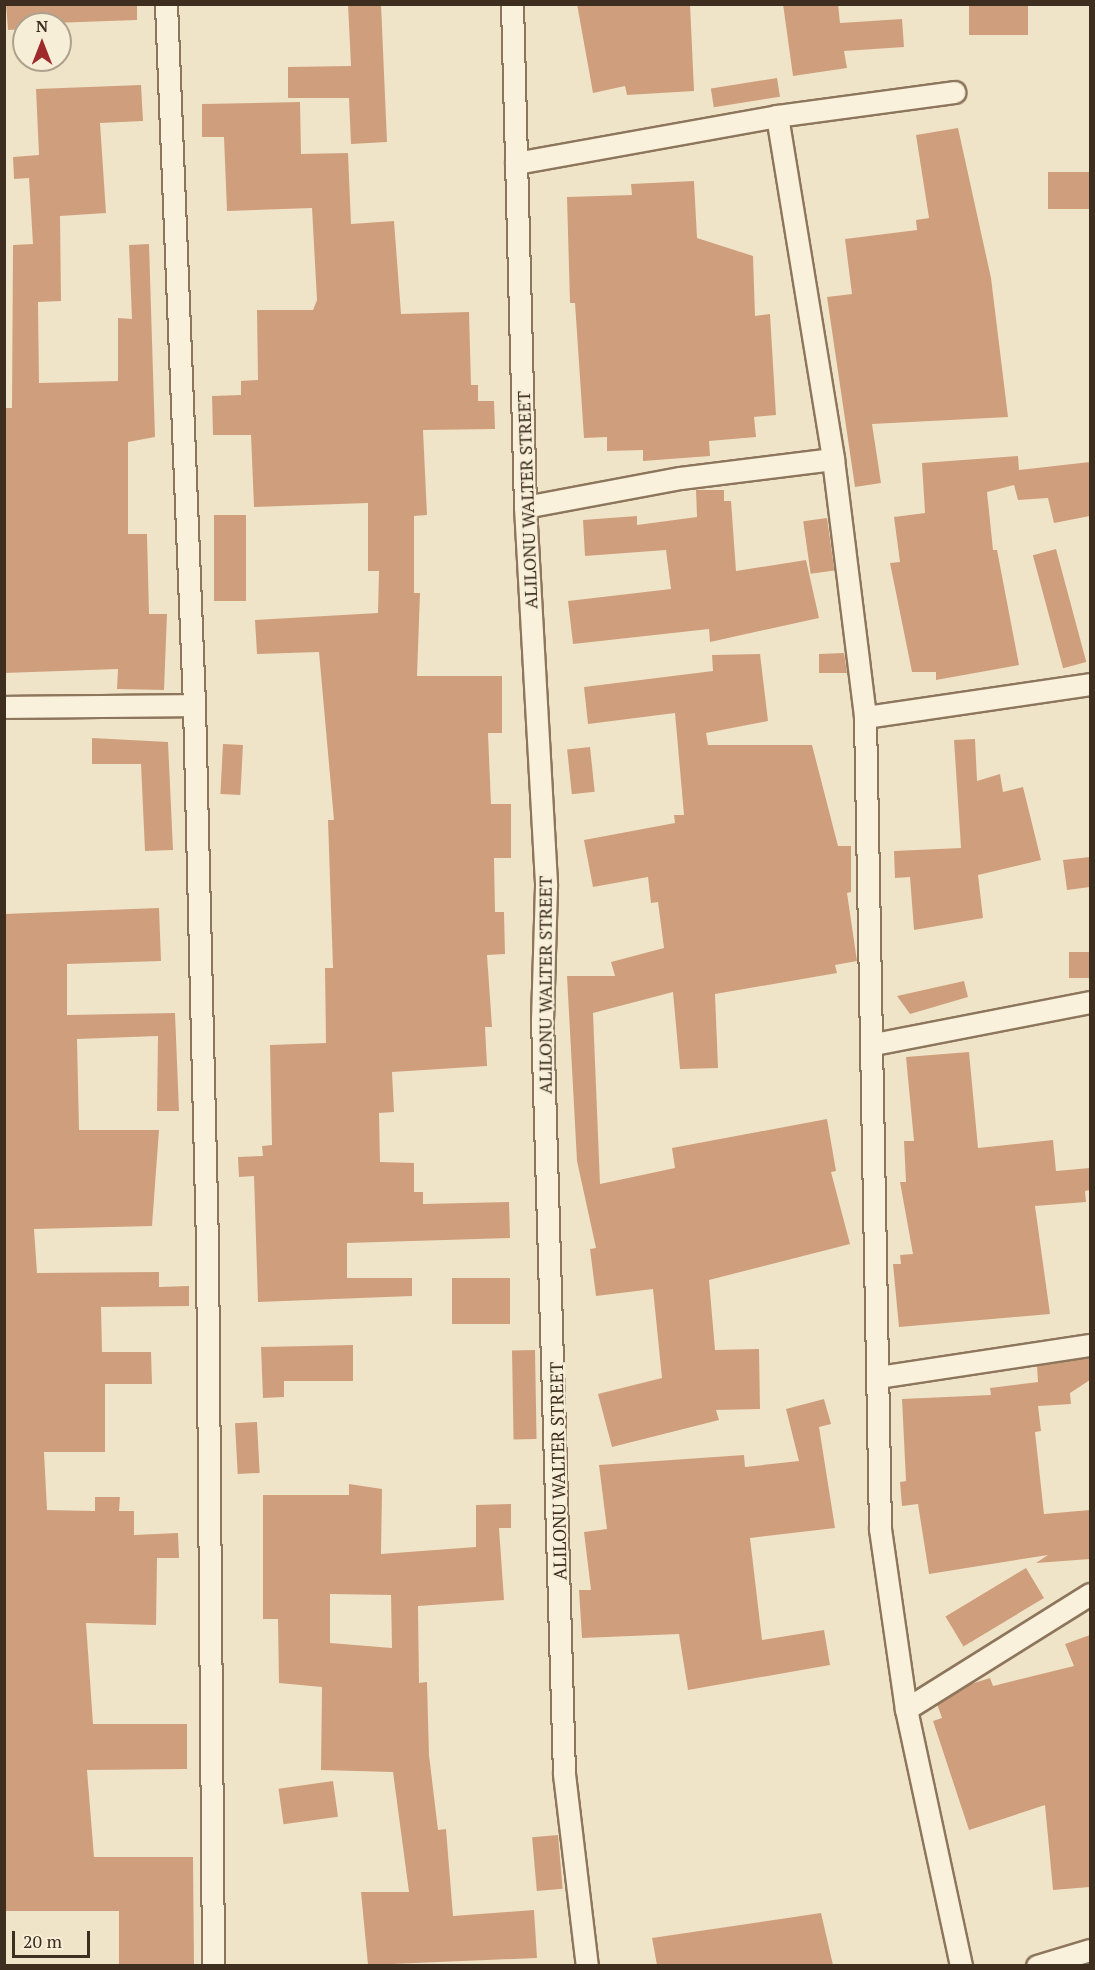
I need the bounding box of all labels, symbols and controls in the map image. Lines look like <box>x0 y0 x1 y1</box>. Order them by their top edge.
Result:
north arrow <box>12 12 72 72</box>
text: N <box>36 15 48 37</box>
street label: ALILONU WALTER STREET <box>512 391 542 609</box>
street label: ALILONU WALTER STREET <box>534 876 556 1094</box>
street label: ALILONU WALTER STREET <box>545 1362 571 1580</box>
scale bar <box>15 1919 93 1957</box>
text: 20 m <box>23 1929 62 1953</box>

